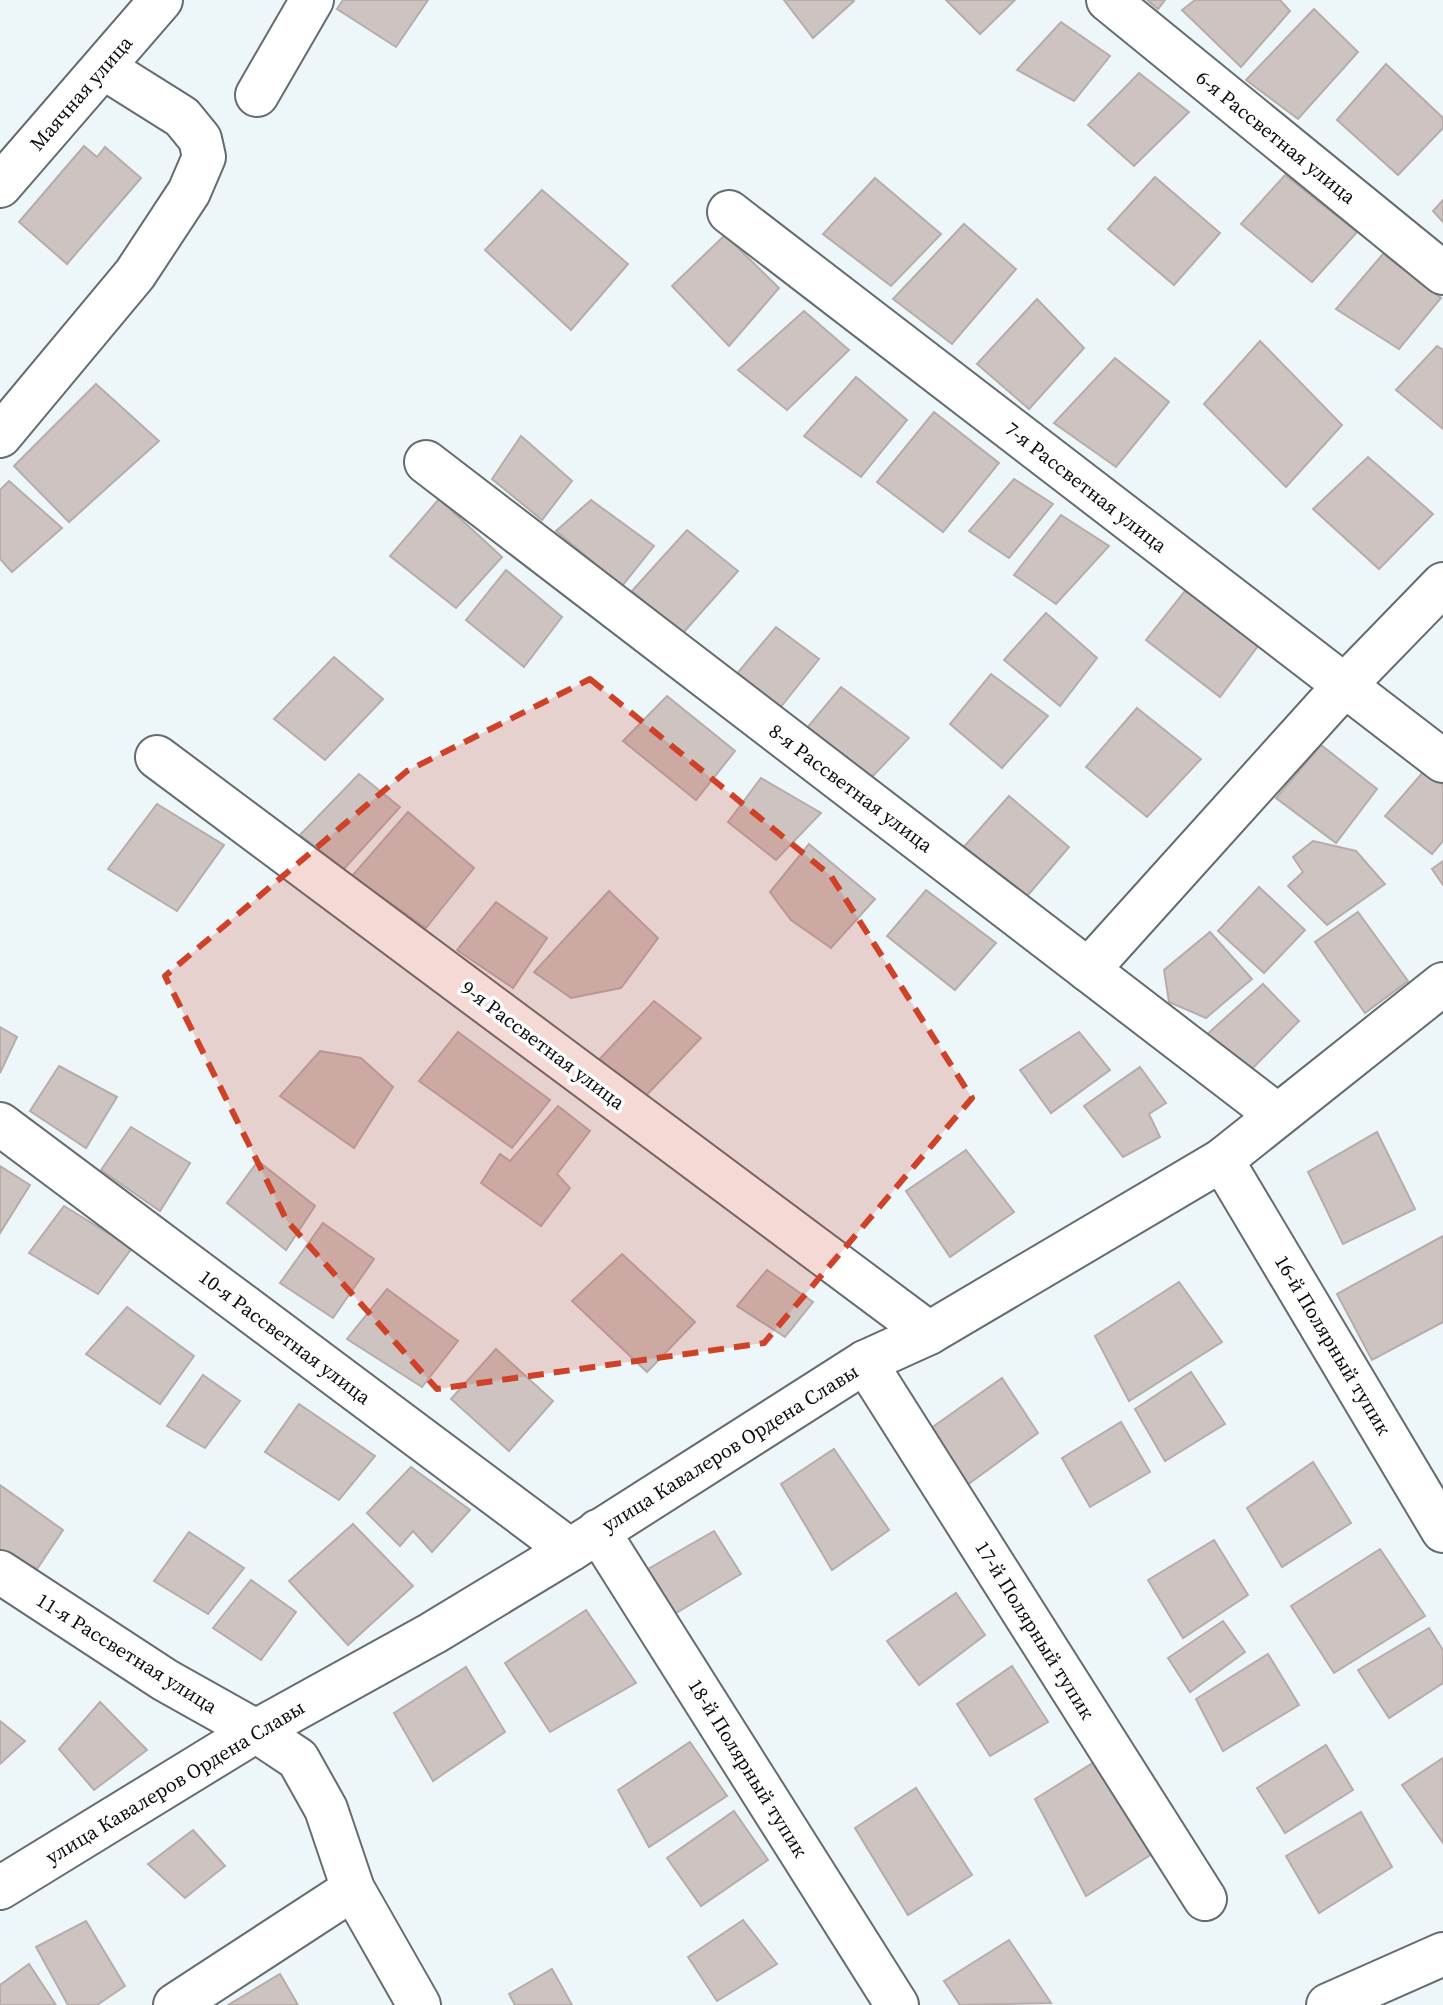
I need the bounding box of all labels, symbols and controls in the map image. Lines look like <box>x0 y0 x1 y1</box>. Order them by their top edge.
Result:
street label: Маячная улица <box>23 29 139 157</box>
street label: 6-я Рассветная улица <box>1190 64 1363 211</box>
street label: 7-я Рассветная улица <box>999 415 1173 560</box>
street label: 8-я Рассветная улица <box>763 717 939 859</box>
street label: 9-я Рассветная улица <box>455 974 631 1116</box>
street label: 16-й Полярный тупик <box>1268 1250 1398 1440</box>
street label: 10-я Рассветная улица <box>193 1263 377 1411</box>
street label: улица Кавалеров Ордена Славы <box>596 1357 864 1539</box>
street label: 17-й Полярный тупик <box>969 1535 1101 1725</box>
street label: 11-я Рассветная улица <box>31 1586 224 1721</box>
street label: 18-й Полярный тупик <box>682 1673 814 1863</box>
street label: улица Кавалеров Ордена Славы <box>40 1693 310 1871</box>

